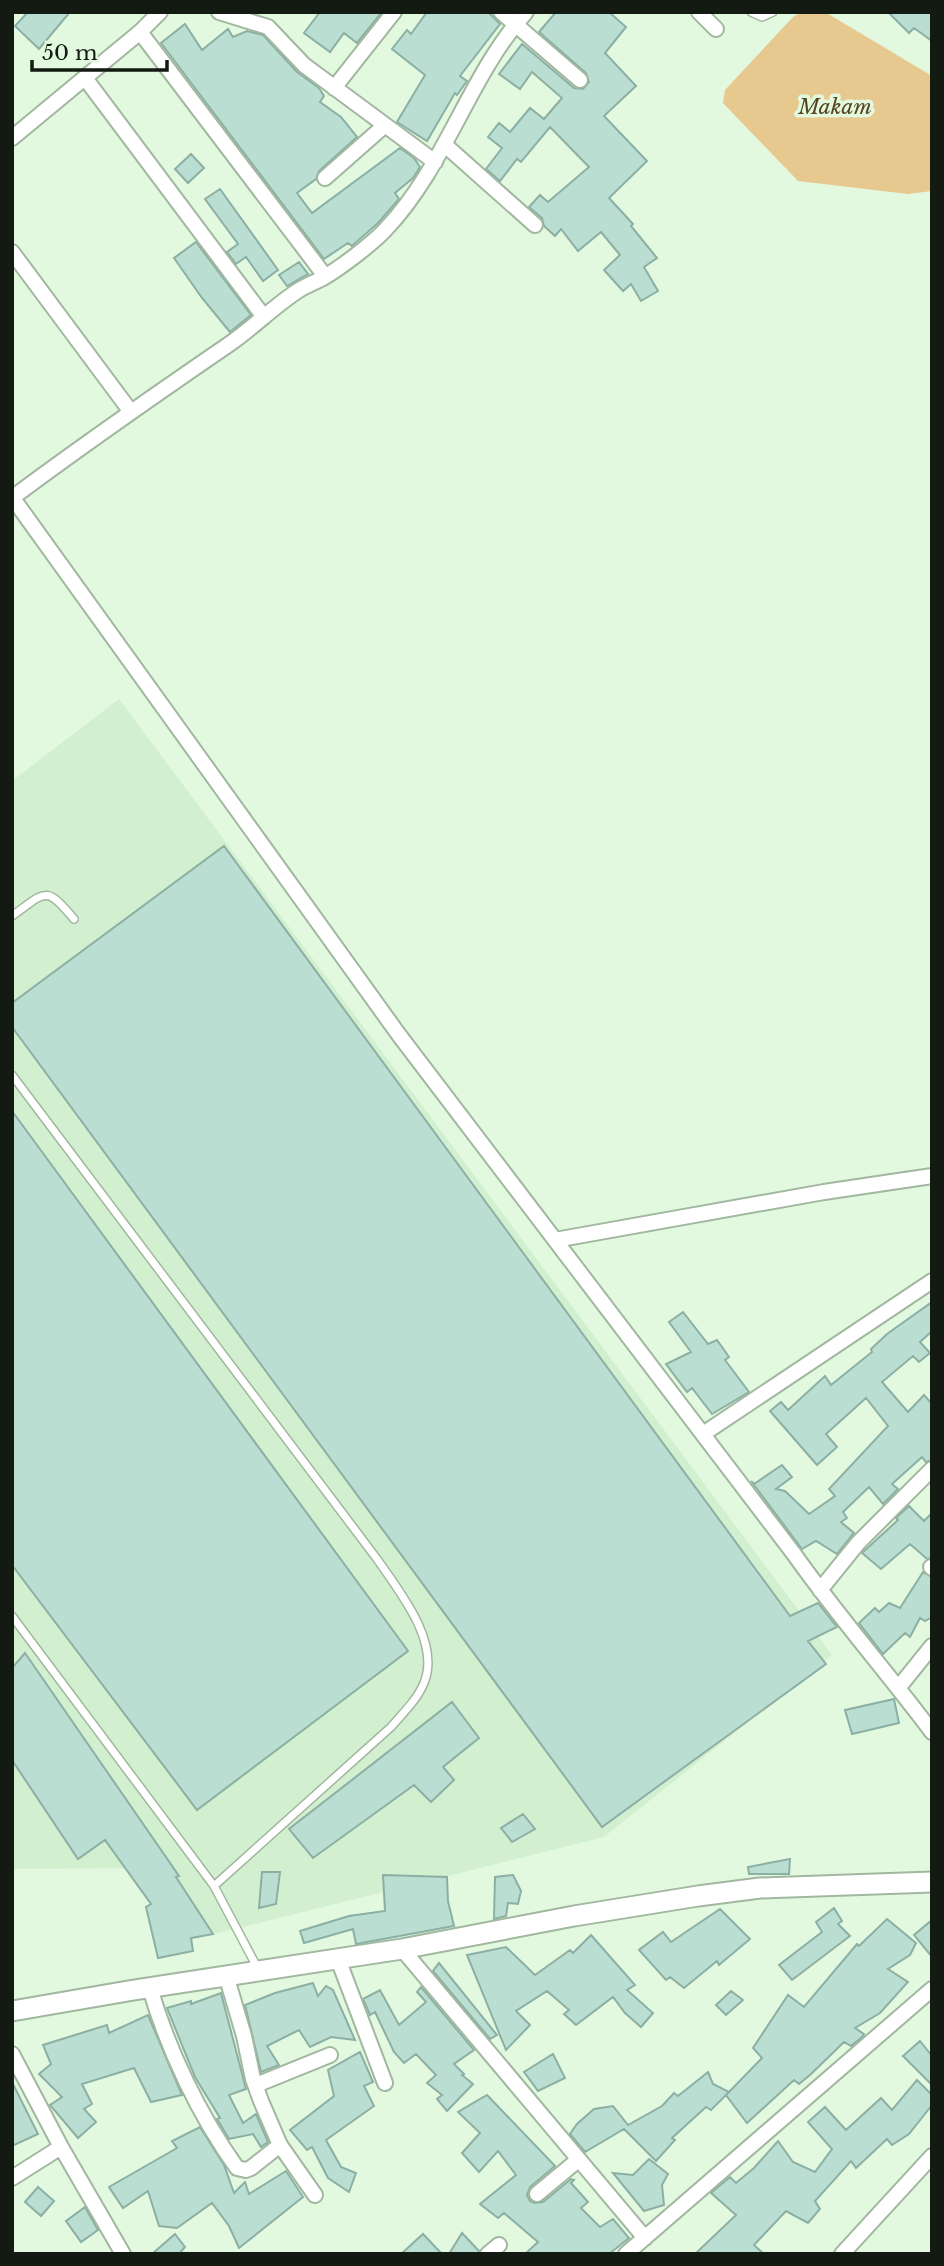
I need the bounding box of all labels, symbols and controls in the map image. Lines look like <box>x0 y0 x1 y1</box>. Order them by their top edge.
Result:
scale bar <box>32 28 166 72</box>
text: 50 m <box>42 40 98 66</box>
park label: Makam <box>797 94 872 120</box>

